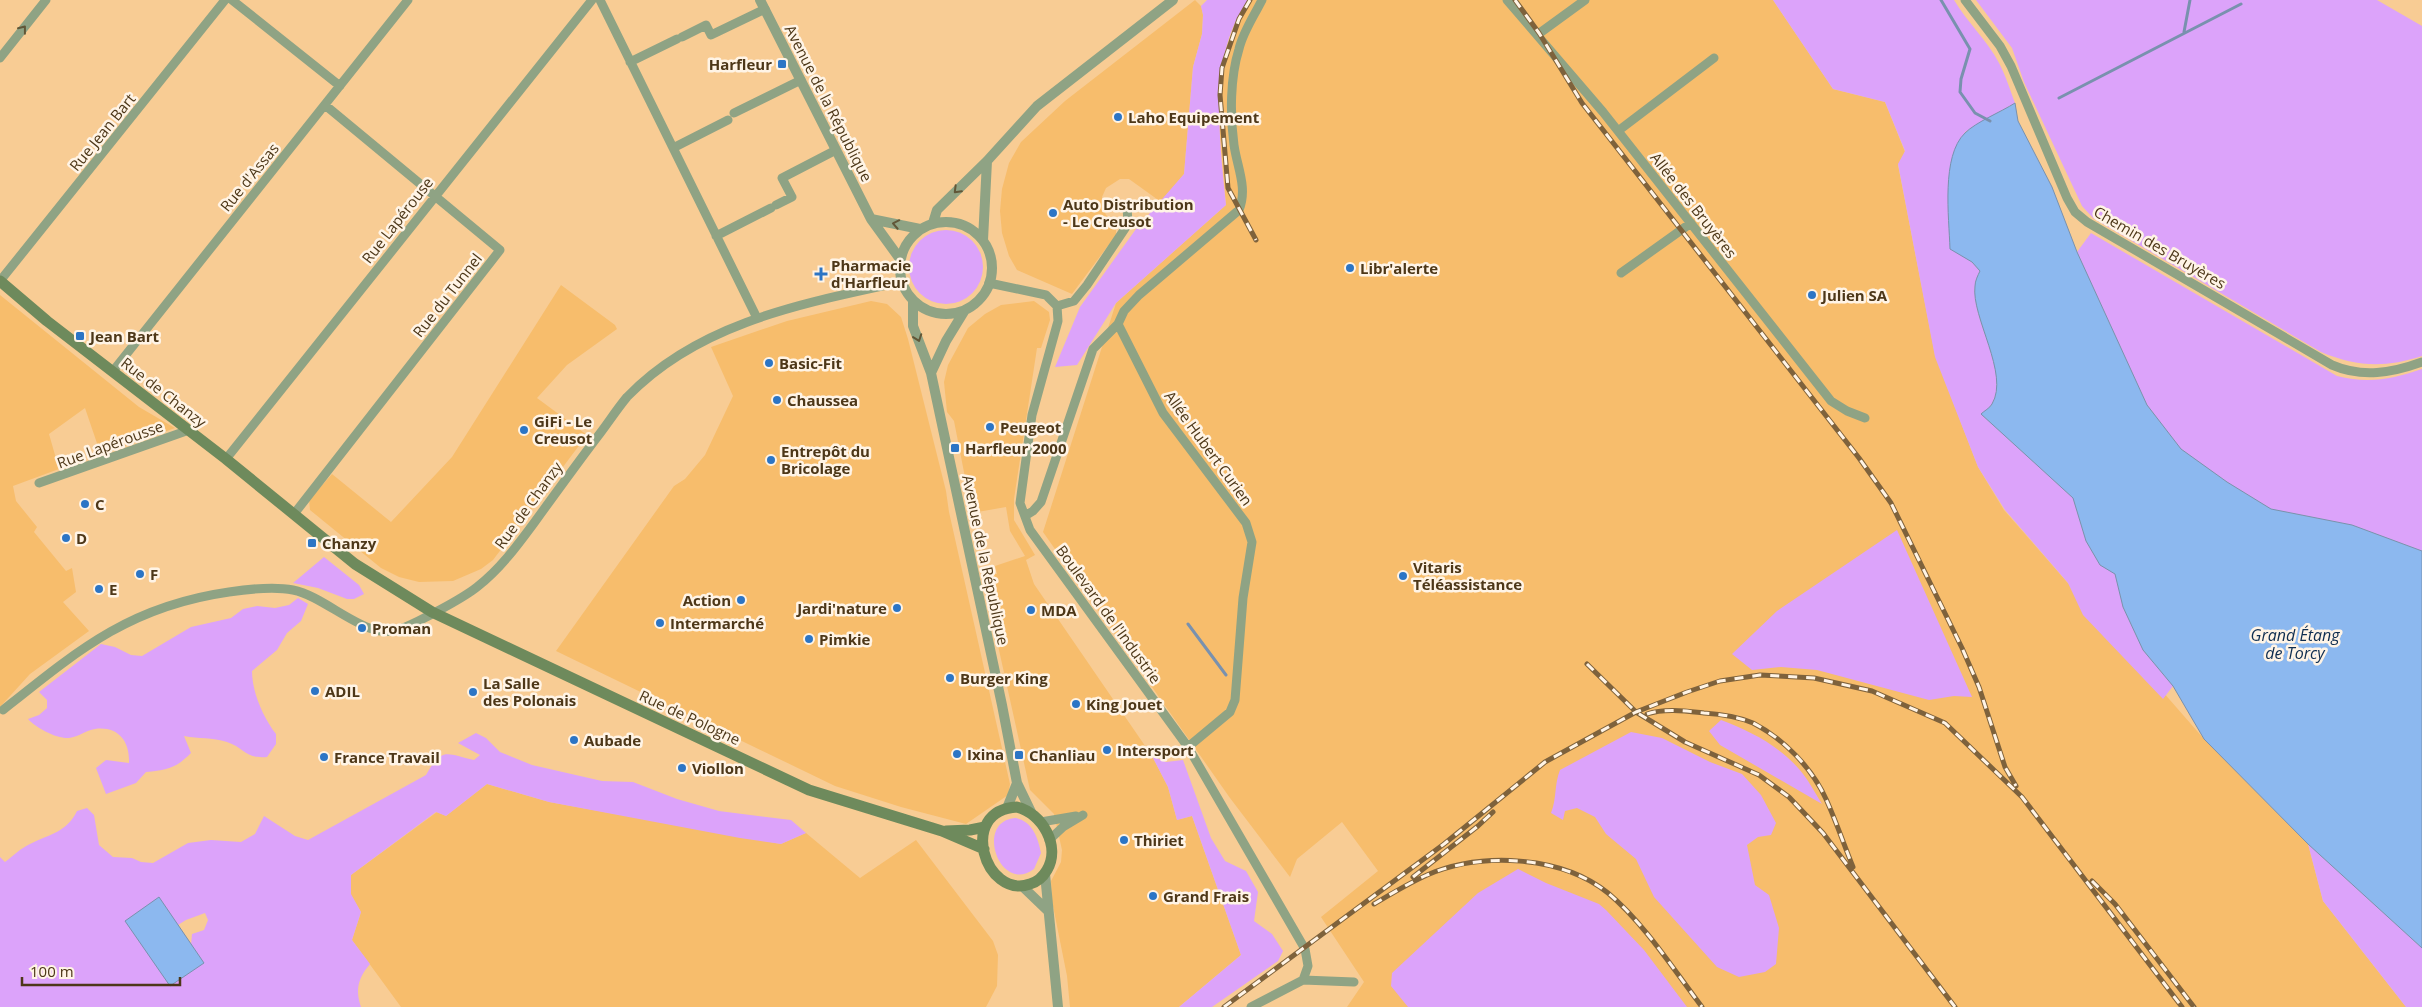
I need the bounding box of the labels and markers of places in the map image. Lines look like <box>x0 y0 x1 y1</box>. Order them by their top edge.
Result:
place label: Harfleur <box>709 54 772 74</box>
marker: Harfleur <box>776 58 788 70</box>
place label: Laho Equipement <box>1128 107 1260 127</box>
marker: Laho Equipement <box>1112 111 1124 123</box>
place label: Auto Distribution - Le Creusot <box>1063 194 1194 231</box>
marker: Auto Distribution - Le Creusot <box>1047 207 1059 219</box>
place label: Pharmacie d'Harfleur <box>831 255 911 292</box>
place label: Libr'alerte <box>1360 258 1438 278</box>
marker: Libr'alerte <box>1344 262 1356 274</box>
marker: Pharmacie d'Harfleur <box>815 268 827 280</box>
place label: Julien SA <box>1820 285 1888 305</box>
marker: Julien SA <box>1806 289 1818 301</box>
place label: Jean Bart <box>88 326 160 346</box>
marker: Jean Bart <box>74 330 86 342</box>
place label: Basic-Fit <box>779 353 843 373</box>
marker: Basic-Fit <box>763 357 775 369</box>
place label: Chaussea <box>787 390 858 410</box>
marker: Chaussea <box>771 394 783 406</box>
place label: GiFi - Le Creusot <box>534 411 593 448</box>
place label: Peugeot <box>1000 417 1062 437</box>
marker: Peugeot <box>984 421 996 433</box>
marker: GiFi - Le Creusot <box>518 424 530 436</box>
place label: Harfleur 2000 <box>965 438 1067 458</box>
place label: Entrepôt du Bricolage <box>781 441 870 478</box>
marker: Harfleur 2000 <box>949 442 961 454</box>
marker: Entrepôt du Bricolage <box>765 454 777 466</box>
place label: C <box>95 494 105 514</box>
marker: C <box>79 498 91 510</box>
place label: D <box>76 528 87 548</box>
marker: D <box>60 532 72 544</box>
place label: Chanzy <box>322 533 377 553</box>
marker: Chanzy <box>306 537 318 549</box>
place label: Vitaris Téléassistance <box>1413 557 1522 594</box>
place label: F <box>150 564 158 584</box>
marker: F <box>134 568 146 580</box>
marker: Vitaris Téléassistance <box>1397 570 1409 582</box>
place label: E <box>109 579 117 599</box>
marker: E <box>93 583 105 595</box>
place label: Action <box>683 590 731 610</box>
marker: Action <box>735 594 747 606</box>
place label: Jardi'nature <box>795 598 887 618</box>
place label: MDA <box>1041 600 1077 620</box>
marker: Jardi'nature <box>891 602 903 614</box>
marker: MDA <box>1025 604 1037 616</box>
place label: Intermarché <box>670 613 764 633</box>
marker: Intermarché <box>654 617 666 629</box>
place label: Proman <box>372 618 431 638</box>
marker: Proman <box>356 622 368 634</box>
place label: Pimkie <box>819 629 871 649</box>
marker: Pimkie <box>803 633 815 645</box>
place label: Burger King <box>960 668 1048 688</box>
marker: Burger King <box>944 672 956 684</box>
place label: La Salle des Polonais <box>483 673 576 710</box>
place label: ADIL <box>325 681 360 701</box>
marker: ADIL <box>309 685 321 697</box>
marker: La Salle des Polonais <box>467 686 479 698</box>
place label: King Jouet <box>1086 694 1163 714</box>
marker: King Jouet <box>1070 698 1082 710</box>
place label: Aubade <box>584 730 641 750</box>
marker: Aubade <box>568 734 580 746</box>
place label: Intersport <box>1117 740 1194 760</box>
place label: Ixina <box>967 744 1004 764</box>
marker: Intersport <box>1101 744 1113 756</box>
place label: Chanliau <box>1029 745 1095 765</box>
place label: France Travail <box>334 747 440 767</box>
marker: Ixina <box>951 748 963 760</box>
marker: Chanliau <box>1013 749 1025 761</box>
marker: France Travail <box>318 751 330 763</box>
place label: Viollon <box>692 758 744 778</box>
marker: Viollon <box>676 762 688 774</box>
place label: Thiriet <box>1134 830 1184 850</box>
marker: Thiriet <box>1118 834 1130 846</box>
place label: Grand Frais <box>1163 886 1249 906</box>
marker: Grand Frais <box>1147 890 1159 902</box>

